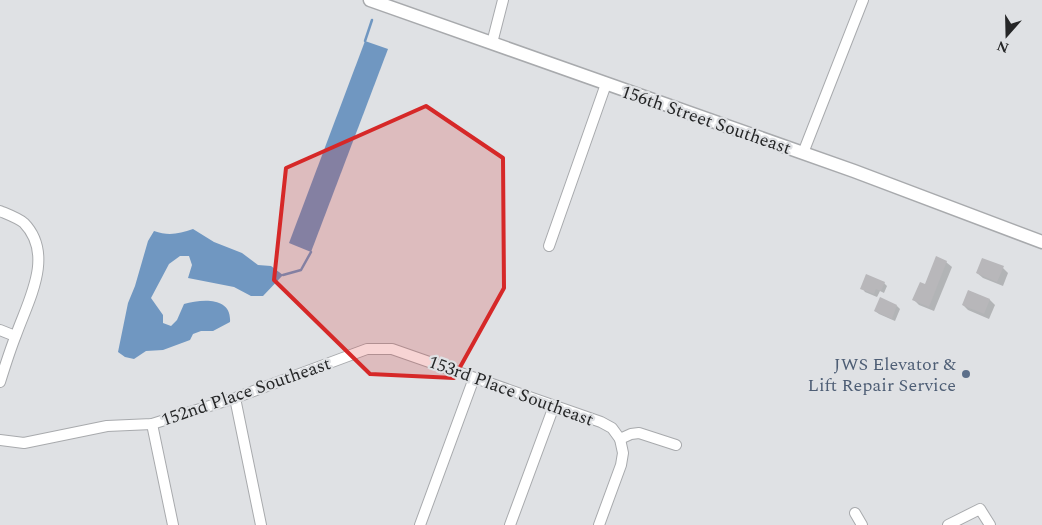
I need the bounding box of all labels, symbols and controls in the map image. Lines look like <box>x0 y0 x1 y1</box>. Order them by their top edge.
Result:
north arrow <box>982 10 1032 60</box>
text: N <box>994 35 1012 59</box>
street label: 156th Street Southeast <box>617 78 795 162</box>
street label: 153rd Place Southeast <box>424 349 598 433</box>
street label: 152nd Place Southeast <box>158 350 334 434</box>
place label: JWS Elevator & Lift Repair Service <box>808 351 956 399</box>
marker: JWS Elevator & Lift Repair Service <box>960 368 972 380</box>

